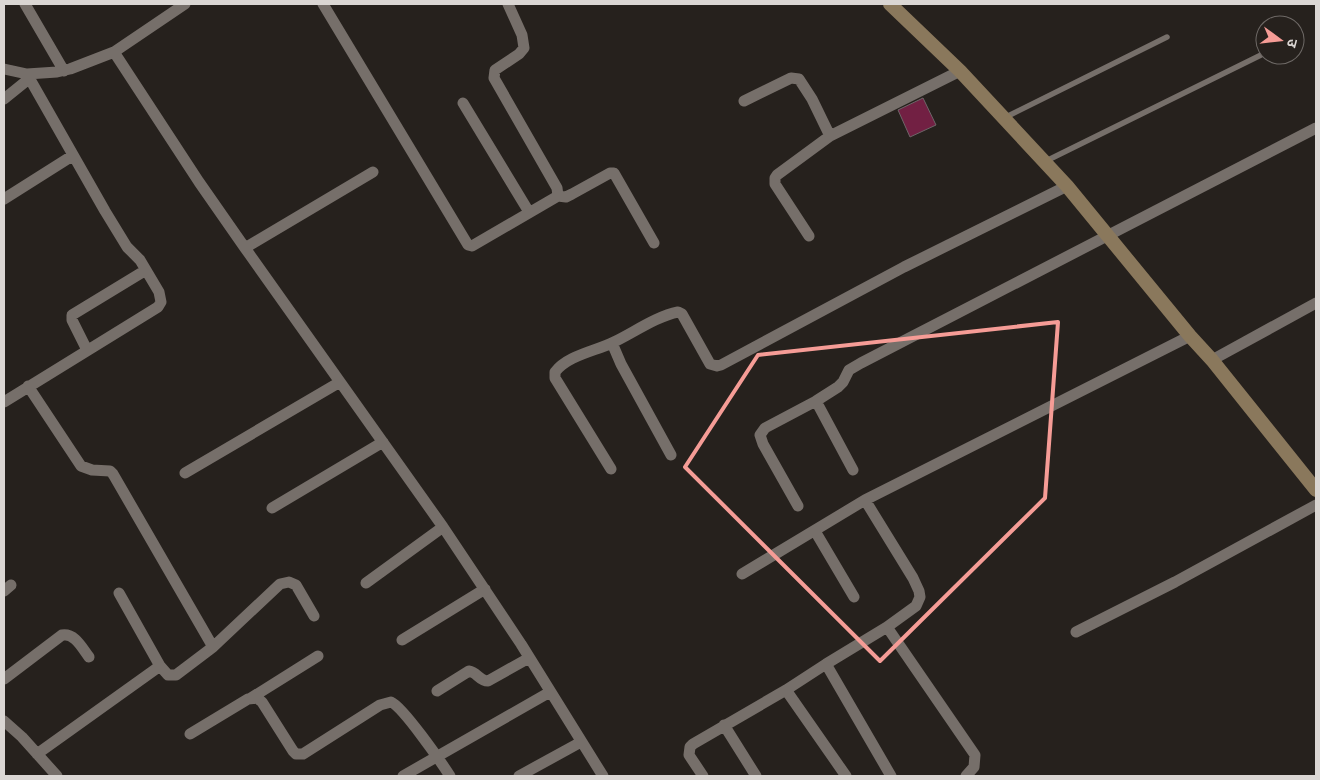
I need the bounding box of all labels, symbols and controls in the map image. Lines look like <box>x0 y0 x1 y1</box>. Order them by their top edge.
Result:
north arrow <box>1255 15 1305 65</box>
text: उ <box>1283 37 1302 50</box>

